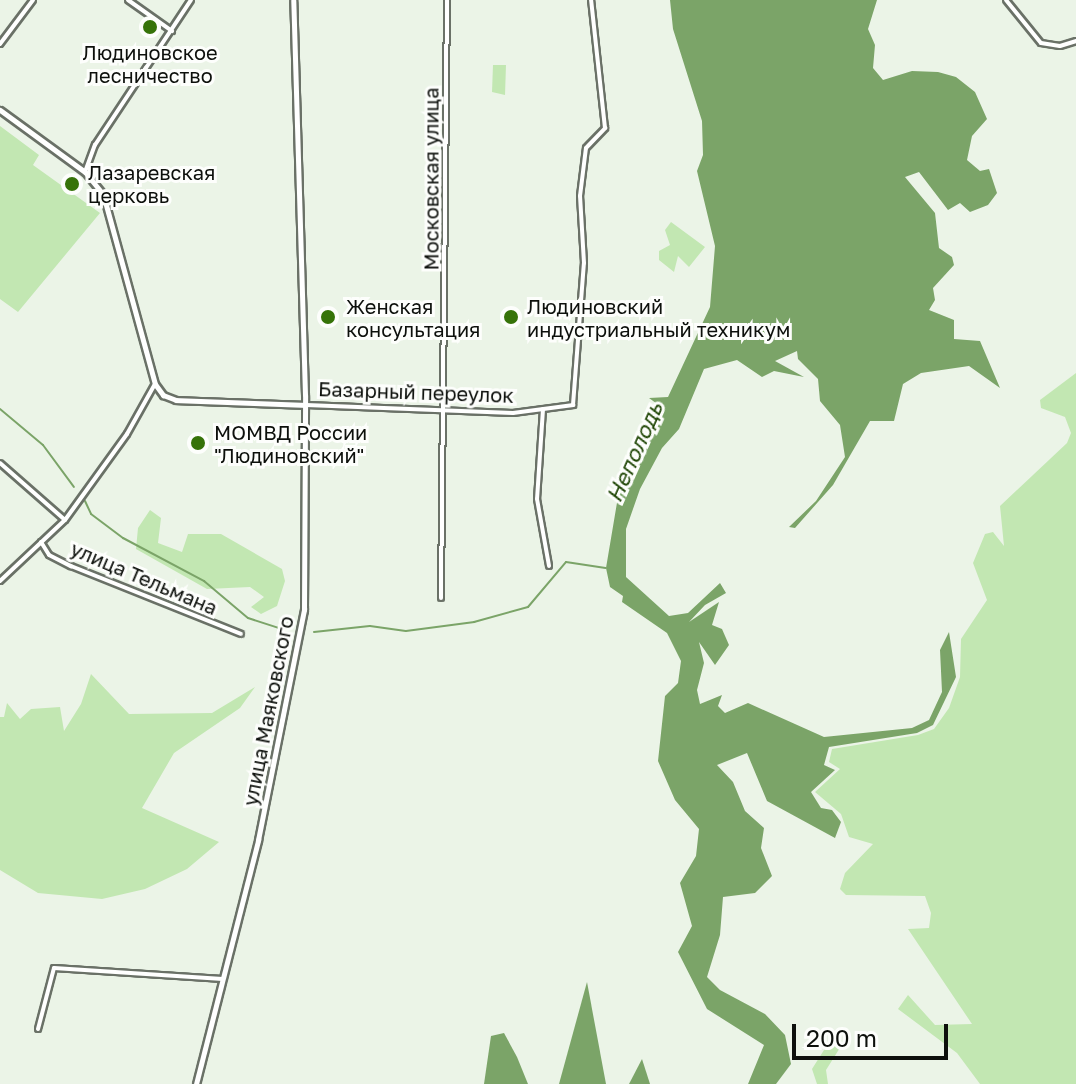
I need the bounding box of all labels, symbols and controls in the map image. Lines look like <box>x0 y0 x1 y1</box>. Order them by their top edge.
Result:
marker: Людиновское лесничество <box>141 18 159 36</box>
place label: Людиновское лесничество <box>83 40 217 87</box>
street label: Московская улица <box>419 88 443 270</box>
place label: Лазаревская церковь <box>88 160 215 207</box>
marker: Лазаревская церковь <box>63 175 81 193</box>
place label: Женская консультация <box>346 294 480 341</box>
place label: Людиновский индустриальный техникум <box>527 294 790 341</box>
marker: Женская консультация <box>317 306 339 328</box>
marker: Людиновский индустриальный техникум <box>502 308 520 326</box>
street label: Базарный переулок <box>318 377 514 407</box>
water label: Неполодь <box>600 398 668 506</box>
place label: МОМВД России "Людиновский" <box>214 420 367 467</box>
marker: МОМВД России "Людиновский" <box>189 434 207 452</box>
street label: улица Тельмана <box>67 536 221 620</box>
street label: улица Маяковского <box>238 614 298 808</box>
scale bar <box>796 1008 952 1058</box>
text: 200 m <box>806 1023 877 1052</box>

